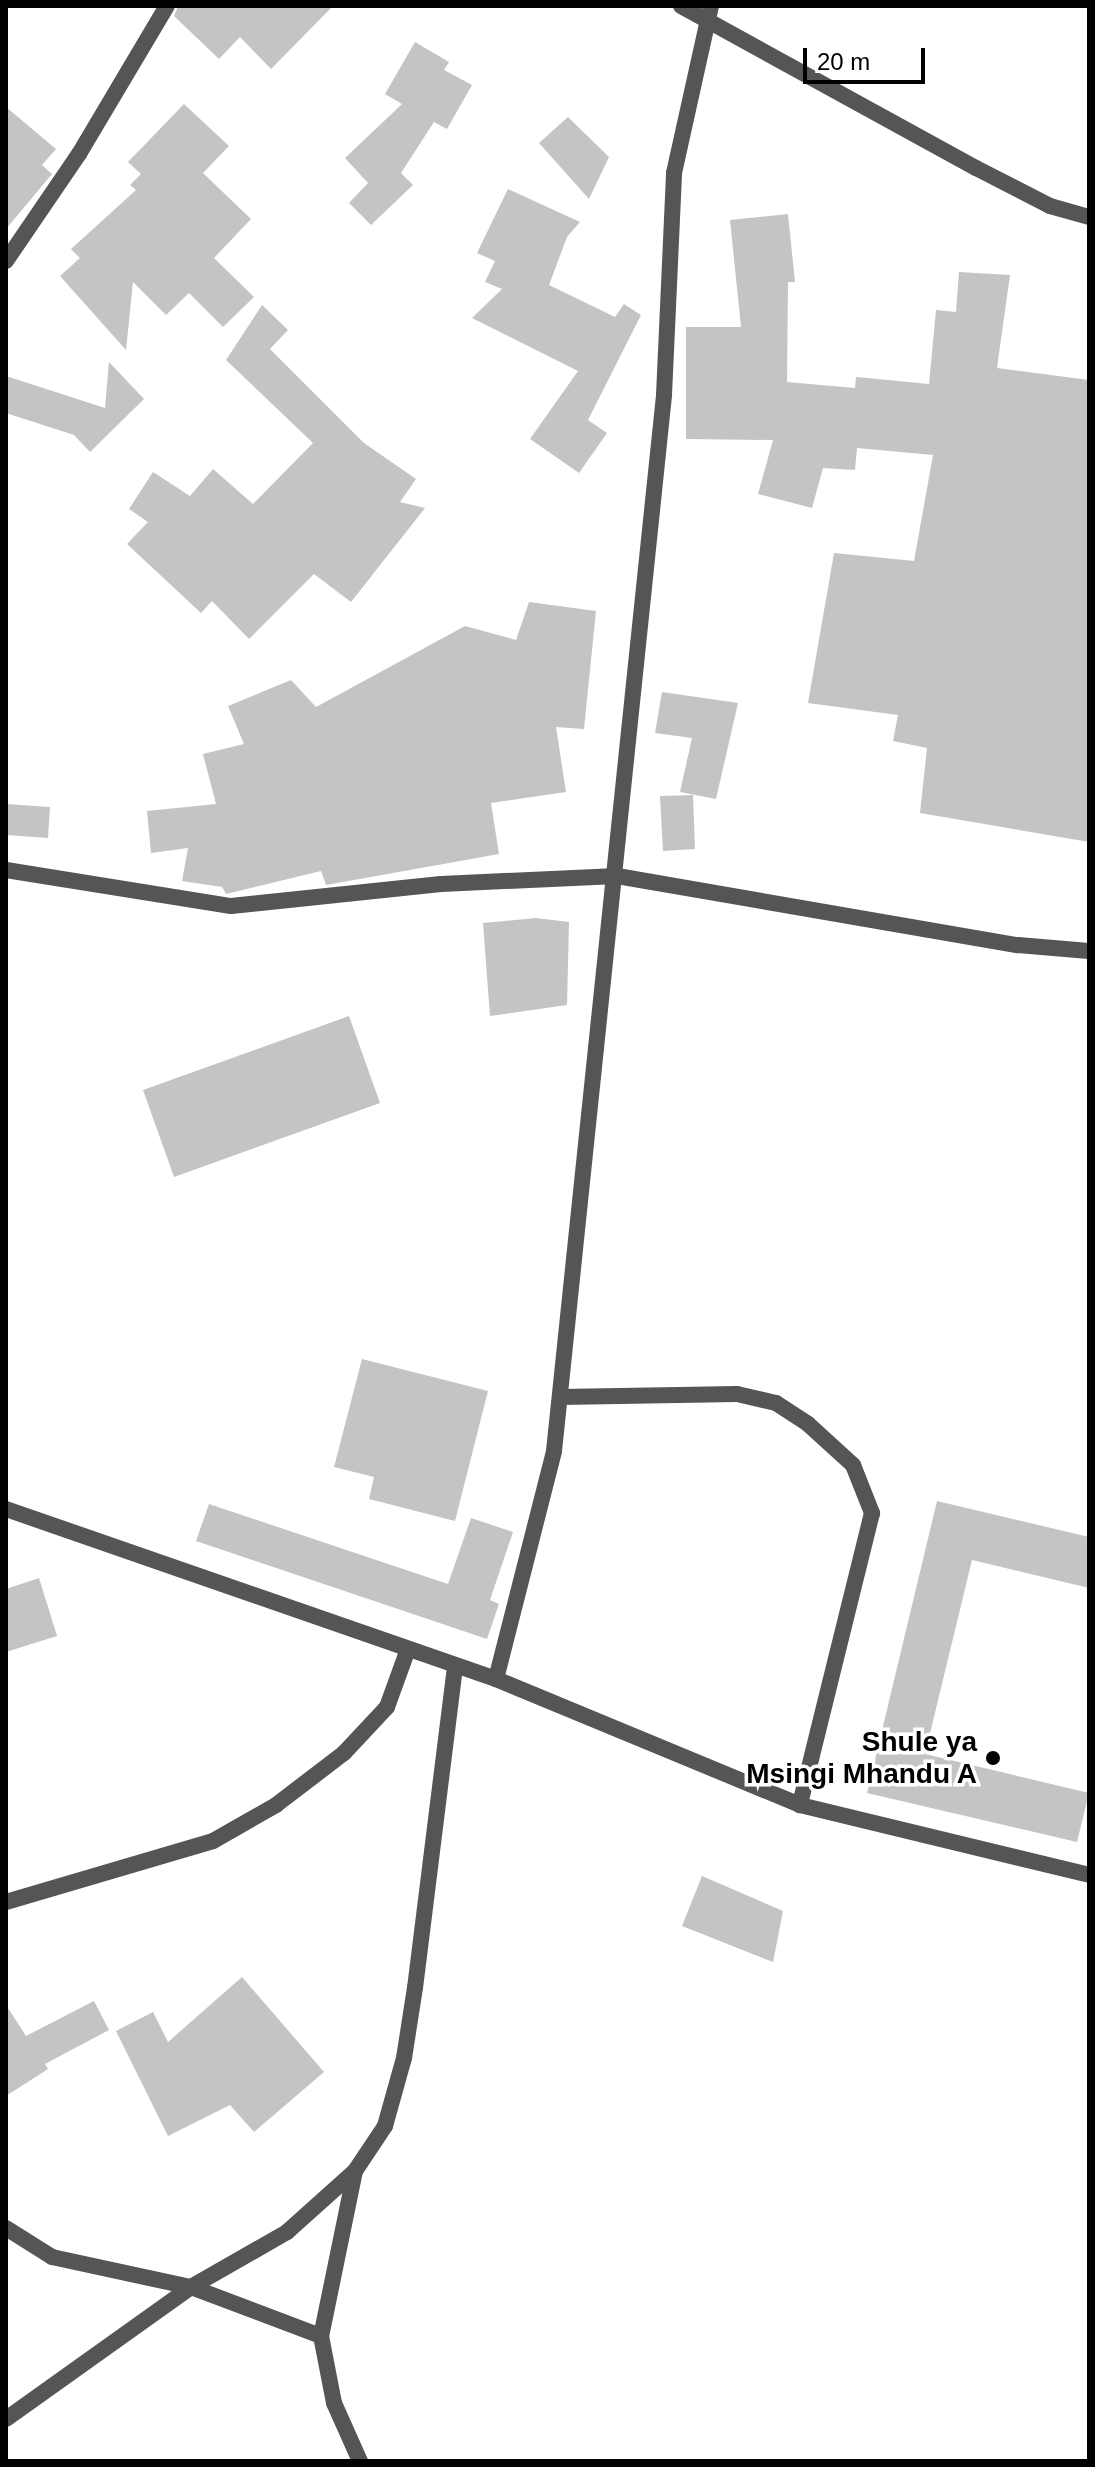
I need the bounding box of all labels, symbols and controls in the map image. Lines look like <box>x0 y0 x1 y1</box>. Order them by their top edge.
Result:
scale bar <box>807 32 929 82</box>
text: 20 m <box>817 48 870 75</box>
place label: Shule ya Msingi Mhandu A <box>745 1725 977 1791</box>
marker: Shule ya Msingi Mhandu A <box>984 1749 1002 1767</box>

